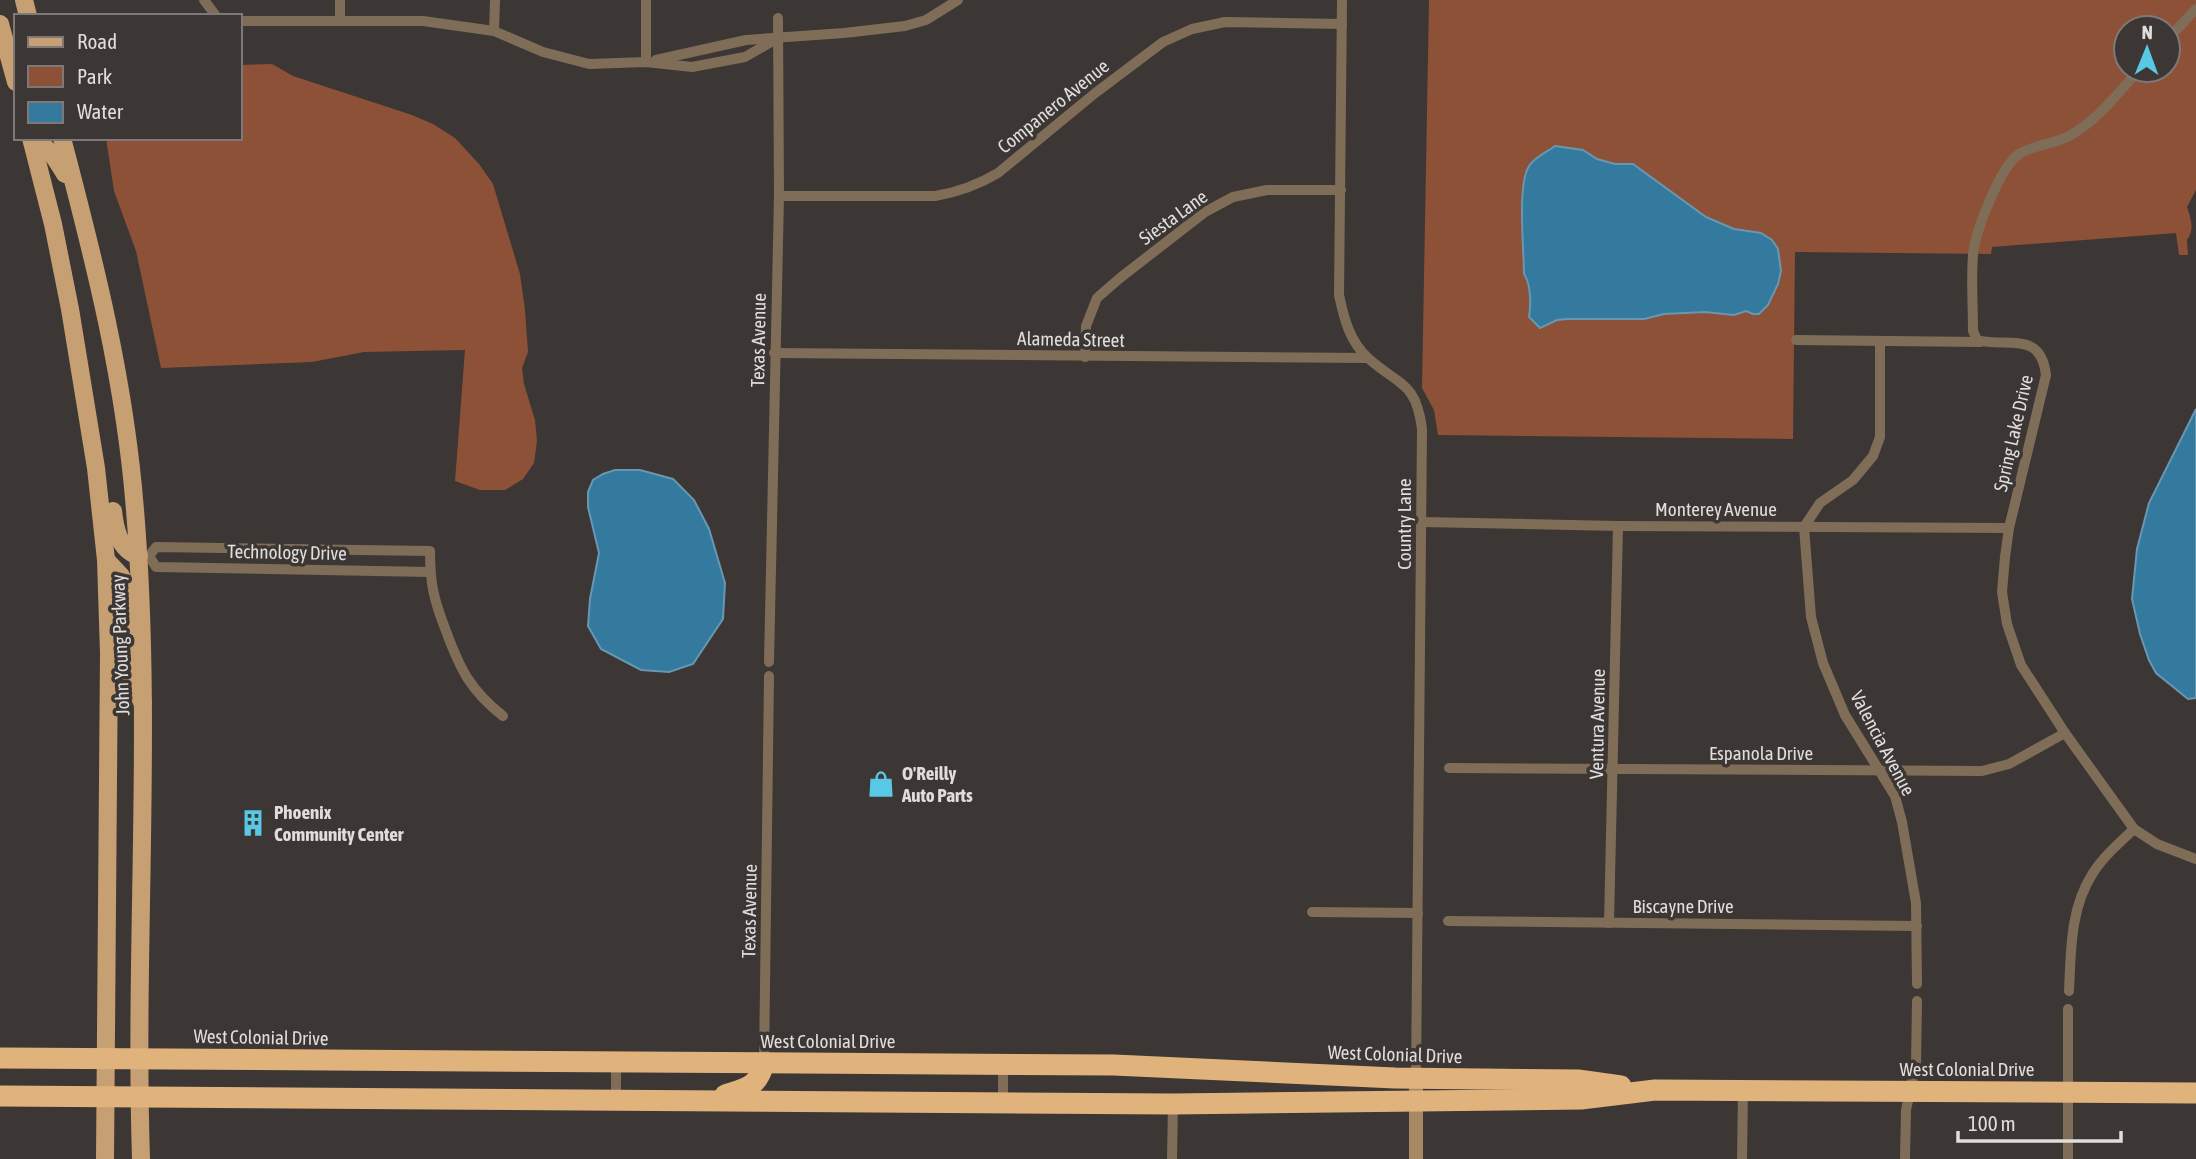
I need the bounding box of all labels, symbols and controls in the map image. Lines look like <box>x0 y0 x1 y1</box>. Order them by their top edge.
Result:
legend <box>14 14 242 140</box>
north arrow <box>2112 14 2182 84</box>
text: N <box>2141 21 2153 43</box>
text: Road <box>77 29 117 53</box>
street label: Companero Avenue <box>993 54 1113 158</box>
text: Park <box>77 64 112 88</box>
text: Water <box>77 99 124 123</box>
street label: Siesta Lane <box>1135 185 1211 249</box>
street label: Texas Avenue <box>746 293 770 387</box>
street label: Alameda Street <box>1017 327 1125 351</box>
street label: Spring Lake Drive <box>1989 372 2037 494</box>
street label: Country Lane <box>1393 478 1415 570</box>
street label: Monterey Avenue <box>1655 498 1777 520</box>
street label: Technology Drive <box>227 540 347 564</box>
street label: John Young Parkway <box>107 574 133 716</box>
street label: Ventura Avenue <box>1585 669 1609 779</box>
street label: Valencia Avenue <box>1846 687 1920 799</box>
street label: Espanola Drive <box>1709 742 1813 764</box>
place label: O'Reilly Auto Parts <box>901 762 973 806</box>
shop icon: O'Reilly Auto Parts <box>866 769 896 799</box>
place label: Phoenix Community Center <box>274 801 404 845</box>
building icon: Phoenix Community Center <box>238 808 268 838</box>
street label: Texas Avenue <box>737 864 761 958</box>
street label: Biscayne Drive <box>1632 895 1734 917</box>
street label: West Colonial Drive <box>193 1025 329 1049</box>
street label: West Colonial Drive <box>761 1030 895 1052</box>
street label: West Colonial Drive <box>1327 1041 1463 1067</box>
street label: West Colonial Drive <box>1900 1058 2034 1080</box>
scale bar <box>1958 1100 2121 1144</box>
text: 100 m <box>1968 1111 2016 1135</box>

